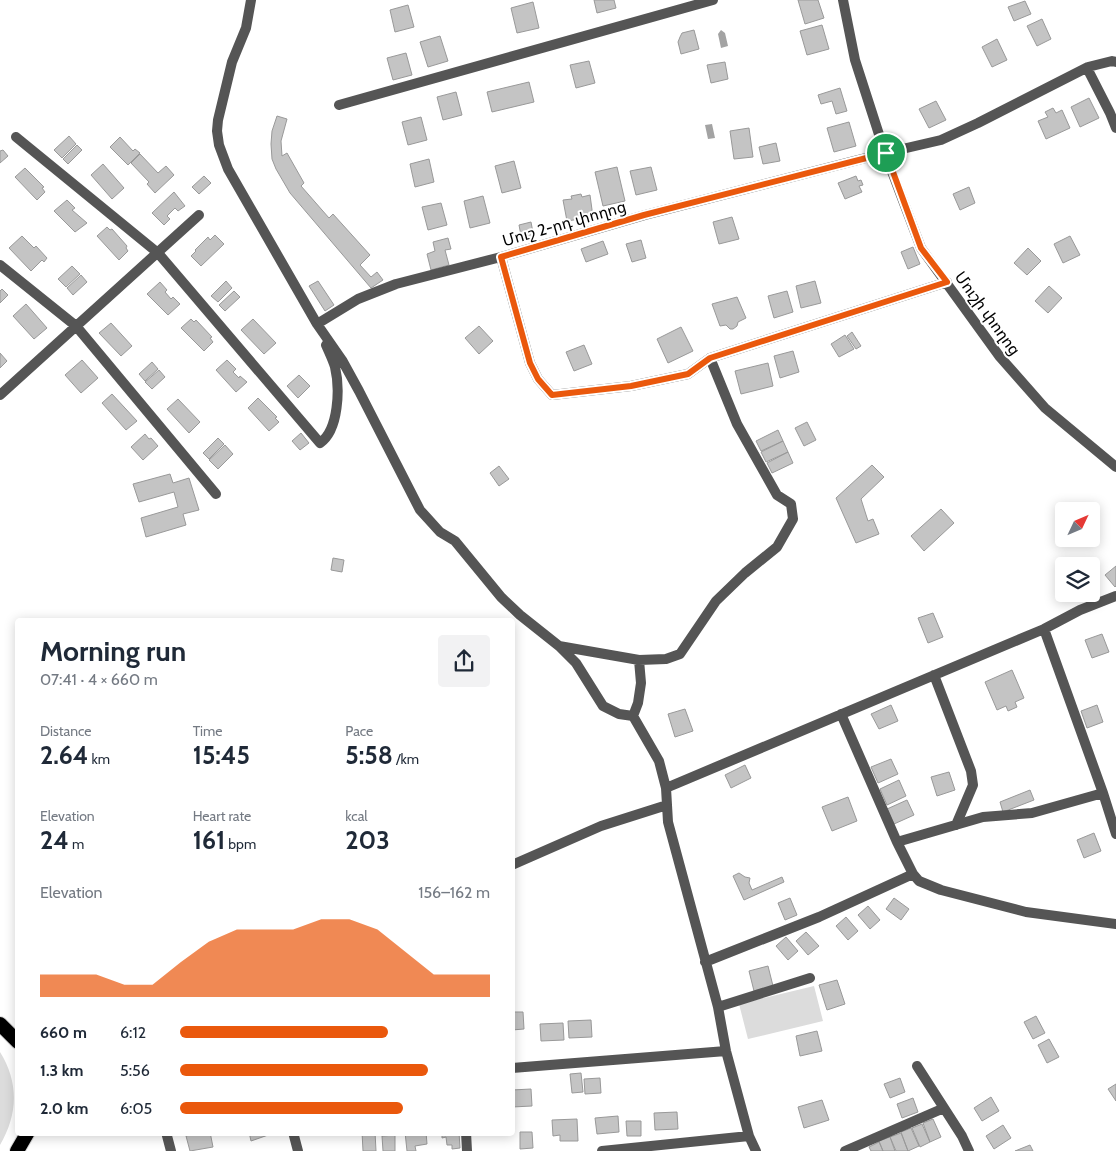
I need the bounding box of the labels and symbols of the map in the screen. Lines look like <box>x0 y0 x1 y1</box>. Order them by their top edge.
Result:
pin <box>865 132 907 174</box>
street label: Մուշ 2-րդ փողոց <box>500 197 628 250</box>
street label: Մուշի փողոց <box>951 268 1024 359</box>
north arrow <box>1055 502 1100 548</box>

